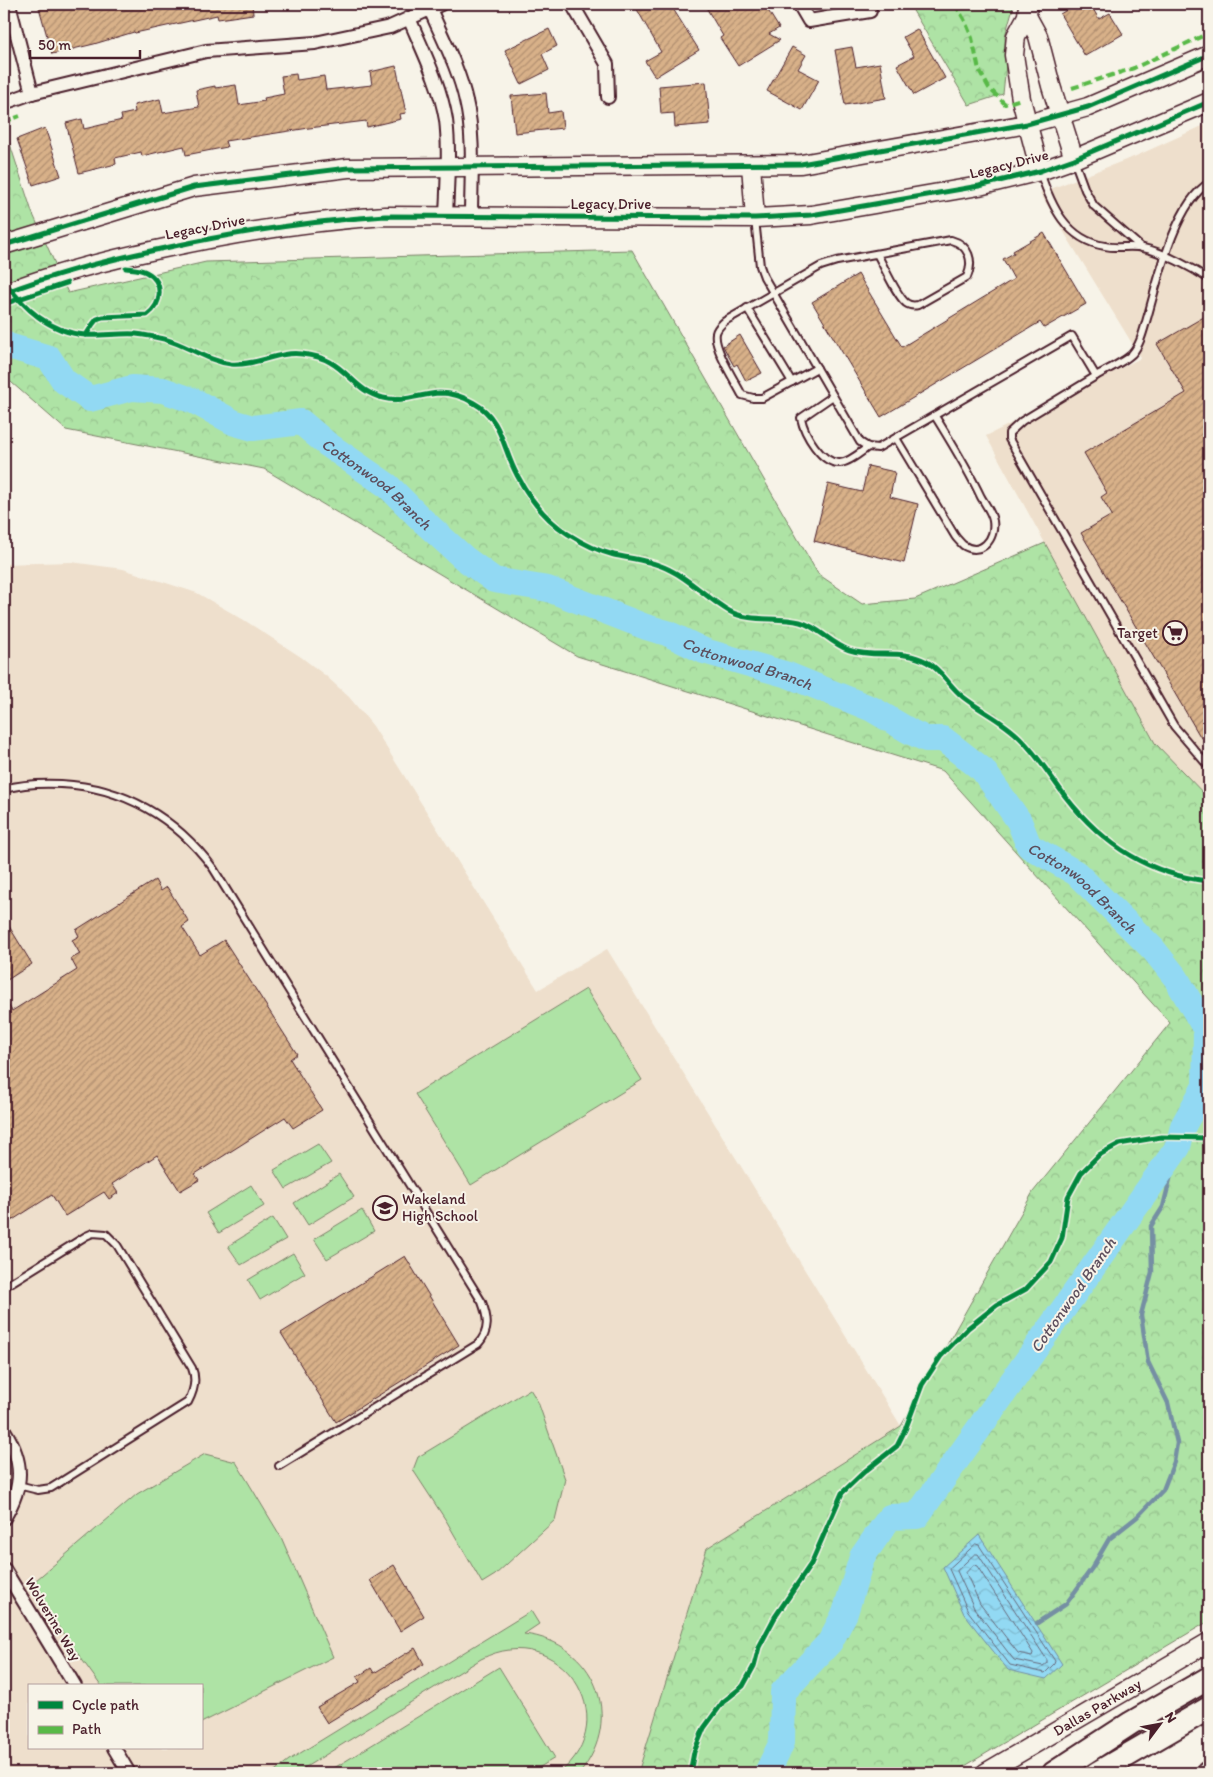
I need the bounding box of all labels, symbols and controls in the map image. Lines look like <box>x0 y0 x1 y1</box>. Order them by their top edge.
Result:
scale bar <box>30 28 140 60</box>
text: 50 m <box>38 36 71 54</box>
street label: Legacy Drive <box>968 145 1050 183</box>
street label: Legacy Drive <box>571 195 651 213</box>
street label: Legacy Drive <box>164 210 246 244</box>
water label: Cottonwood Branch <box>318 434 436 534</box>
supermarket icon: Target <box>1162 620 1188 646</box>
place label: Target <box>1117 624 1158 642</box>
water label: Cottonwood Branch <box>679 632 816 694</box>
water label: Cottonwood Branch <box>1024 838 1141 938</box>
place label: Wakeland High School <box>402 1190 479 1225</box>
school or university icon: Wakeland High School <box>372 1195 398 1221</box>
water label: Cottonwood Branch <box>1026 1234 1120 1356</box>
street label: Wolverine Way <box>21 1574 85 1664</box>
street label: Dallas Parkway <box>1050 1675 1144 1740</box>
legend <box>28 1684 202 1750</box>
text: Cycle path <box>72 1696 139 1714</box>
north arrow <box>1136 1700 1186 1750</box>
text: N <box>1161 1709 1180 1726</box>
text: Path <box>72 1720 101 1738</box>

